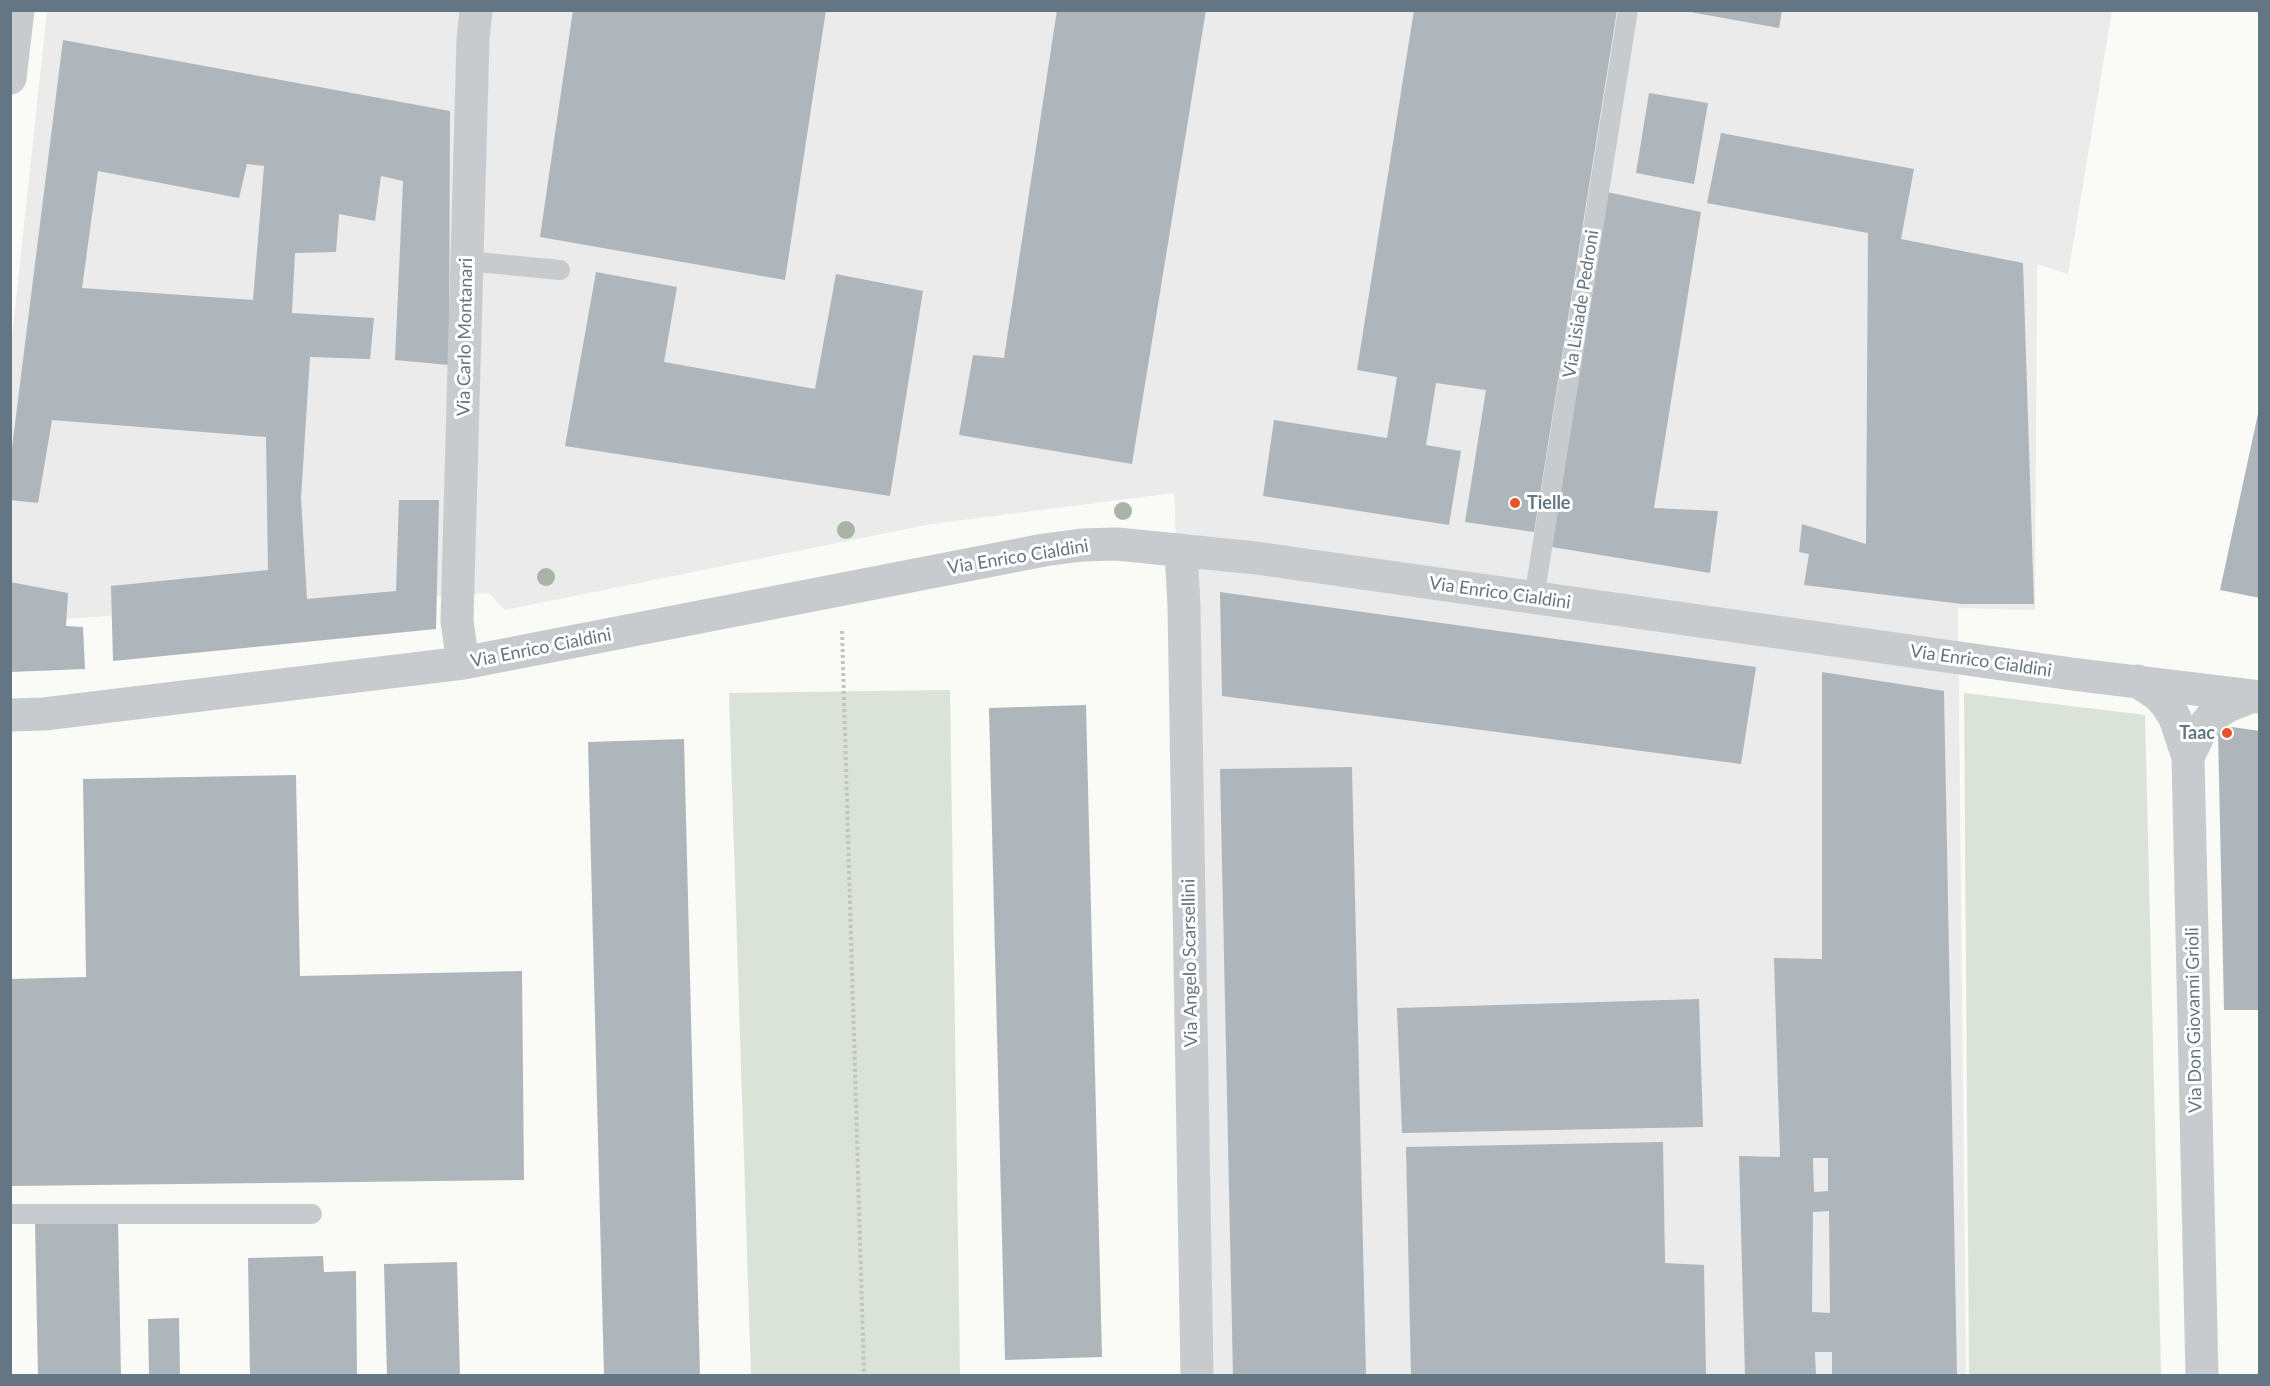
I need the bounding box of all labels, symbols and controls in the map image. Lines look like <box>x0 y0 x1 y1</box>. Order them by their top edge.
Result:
street label: Via Lisiade Pedroni <box>1559 228 1603 380</box>
street label: Via Carlo Montanari <box>453 258 477 416</box>
place label: Tielle <box>1527 492 1570 514</box>
marker: Tielle <box>1508 496 1522 510</box>
street label: Via Enrico Cialdini <box>946 535 1090 579</box>
street label: Via Enrico Cialdini <box>1428 572 1572 614</box>
street label: Via Enrico Cialdini <box>469 624 613 672</box>
street label: Via Enrico Cialdini <box>1909 640 2053 682</box>
place label: Taac <box>2179 722 2215 744</box>
marker: Taac <box>2220 726 2234 740</box>
street label: Via Angelo Scarsellini <box>1178 879 1202 1047</box>
street label: Via Don Giovanni Grioli <box>2182 927 2206 1113</box>

